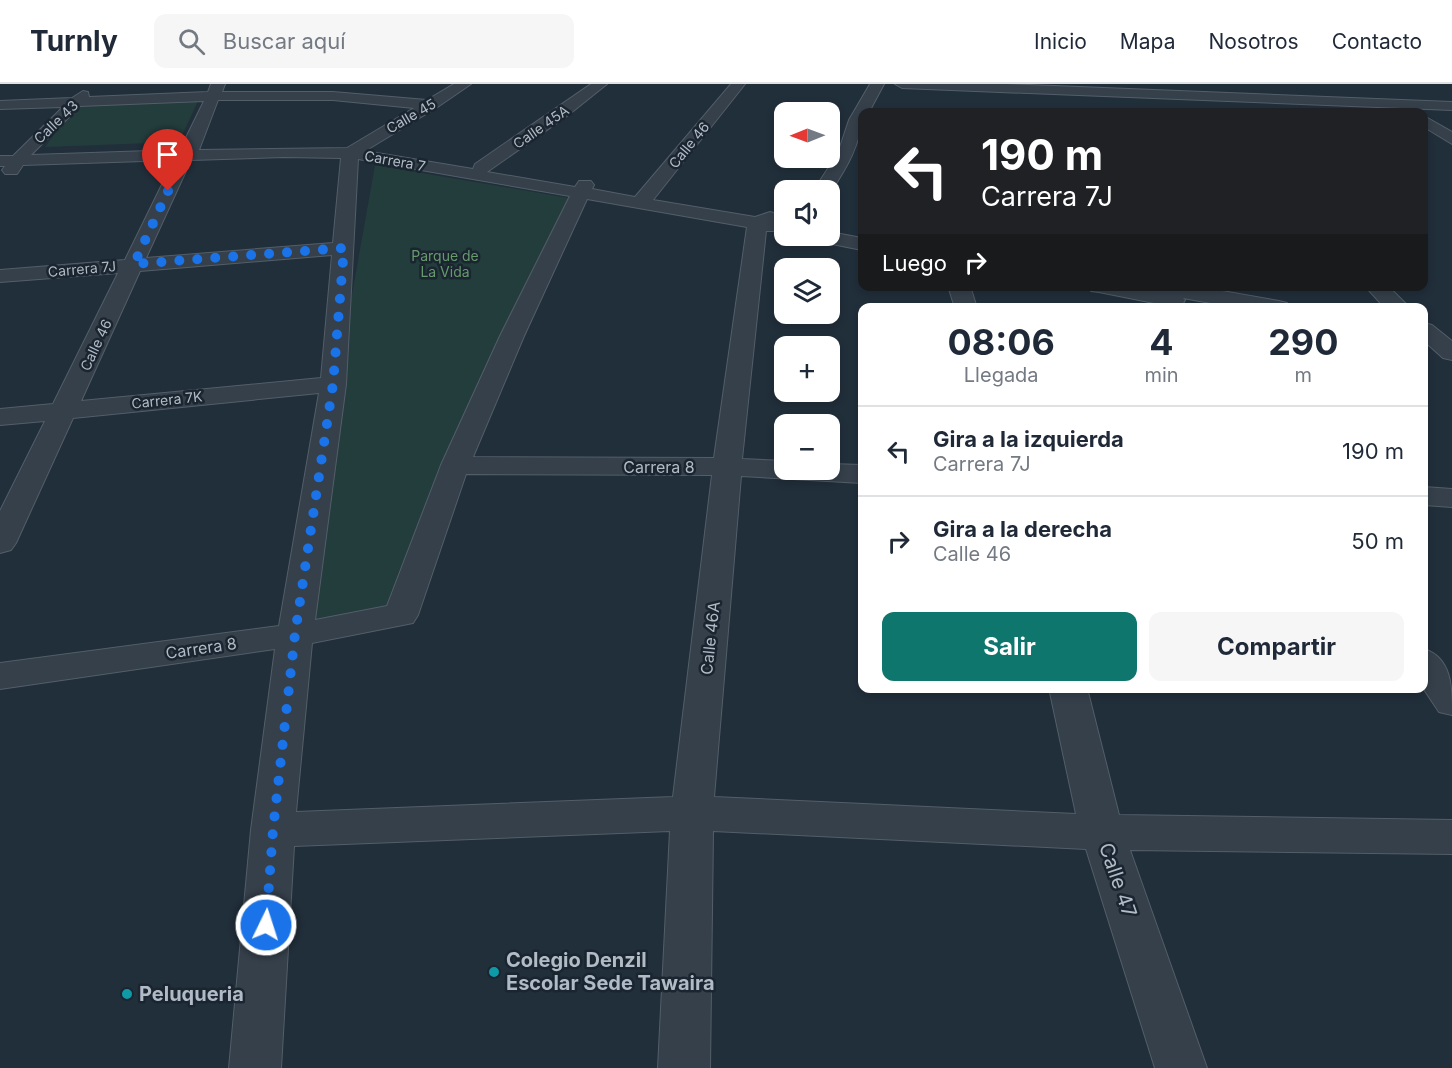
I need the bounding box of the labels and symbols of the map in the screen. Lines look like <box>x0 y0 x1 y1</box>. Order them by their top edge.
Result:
street label: Calle 45 <box>383 95 439 137</box>
street label: Calle 43 <box>30 97 81 147</box>
street label: Calle 45A <box>510 101 572 152</box>
north arrow <box>774 102 840 168</box>
street label: Calle 46 <box>665 118 712 171</box>
pin <box>142 129 193 191</box>
street label: Carrera 7 <box>363 147 427 174</box>
park label: Parque de La Vida <box>411 247 479 280</box>
street label: Carrera 7J <box>47 257 117 280</box>
street label: Calle 46 <box>76 316 115 373</box>
street label: Carrera 7K <box>131 387 204 412</box>
street label: Carrera 8 <box>623 457 695 477</box>
street label: Calle 46A <box>696 600 724 676</box>
street label: Carrera 8 <box>164 633 238 663</box>
street label: Calle 47 <box>1094 840 1142 920</box>
position arrow <box>234 893 298 957</box>
place label: Colegio Denzil Escolar Sede Tawaira <box>506 948 715 995</box>
marker: Colegio Denzil Escolar Sede Tawaira <box>487 965 501 979</box>
place label: Peluqueria <box>139 982 244 1006</box>
marker: Peluqueria <box>120 987 134 1001</box>

